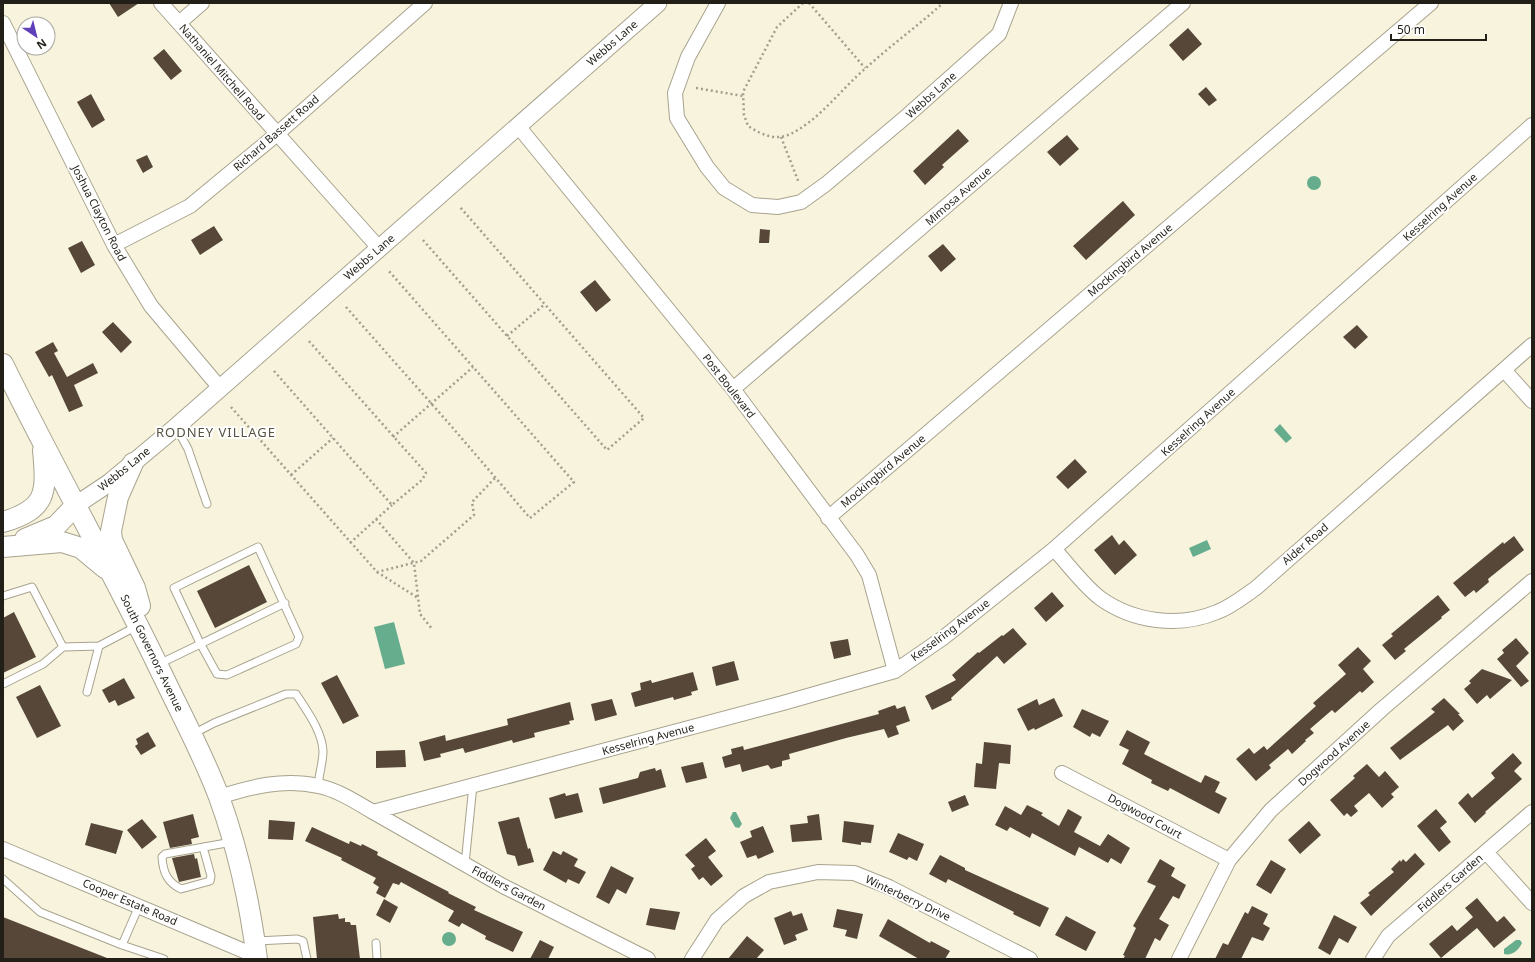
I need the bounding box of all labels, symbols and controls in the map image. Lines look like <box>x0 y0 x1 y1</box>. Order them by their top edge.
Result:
north arrow <box>16 16 56 56</box>
street label: Webbs Lane <box>583 16 640 69</box>
scale bar <box>1391 16 1486 42</box>
street label: Nathaniel Mitchell Road <box>176 20 268 123</box>
text: 50 m <box>1397 21 1425 38</box>
text: N <box>34 36 50 53</box>
street label: Webbs Lane <box>902 68 959 121</box>
street label: Richard Bassett Road <box>230 91 322 174</box>
street label: Joshua Clayton Road <box>68 161 130 263</box>
street label: Mimosa Avenue <box>922 163 994 228</box>
street label: Kesselring Avenue <box>1399 169 1480 244</box>
street label: Mockingbird Avenue <box>1084 220 1175 300</box>
street label: Webbs Lane <box>340 230 397 283</box>
street label: Post Boulevard <box>700 350 759 421</box>
street label: Kesselring Avenue <box>1157 384 1238 459</box>
district label: RODNEY VILLAGE <box>156 423 276 441</box>
street label: Mockingbird Avenue <box>837 431 928 511</box>
street label: Webbs Lane <box>95 443 153 494</box>
street label: Alder Road <box>1278 519 1331 568</box>
street label: South Governors Avenue <box>118 592 187 714</box>
street label: Kesselring Avenue <box>907 595 992 664</box>
street label: Dogwood Avenue <box>1295 716 1373 789</box>
street label: Kesselring Avenue <box>600 719 696 758</box>
street label: Dogwood Court <box>1106 790 1185 841</box>
street label: Fiddlers Garden <box>1414 850 1486 915</box>
street label: Fiddlers Garden <box>469 862 549 913</box>
street label: Winterberry Drive <box>863 871 953 924</box>
street label: Cooper Estate Road <box>80 875 180 928</box>

